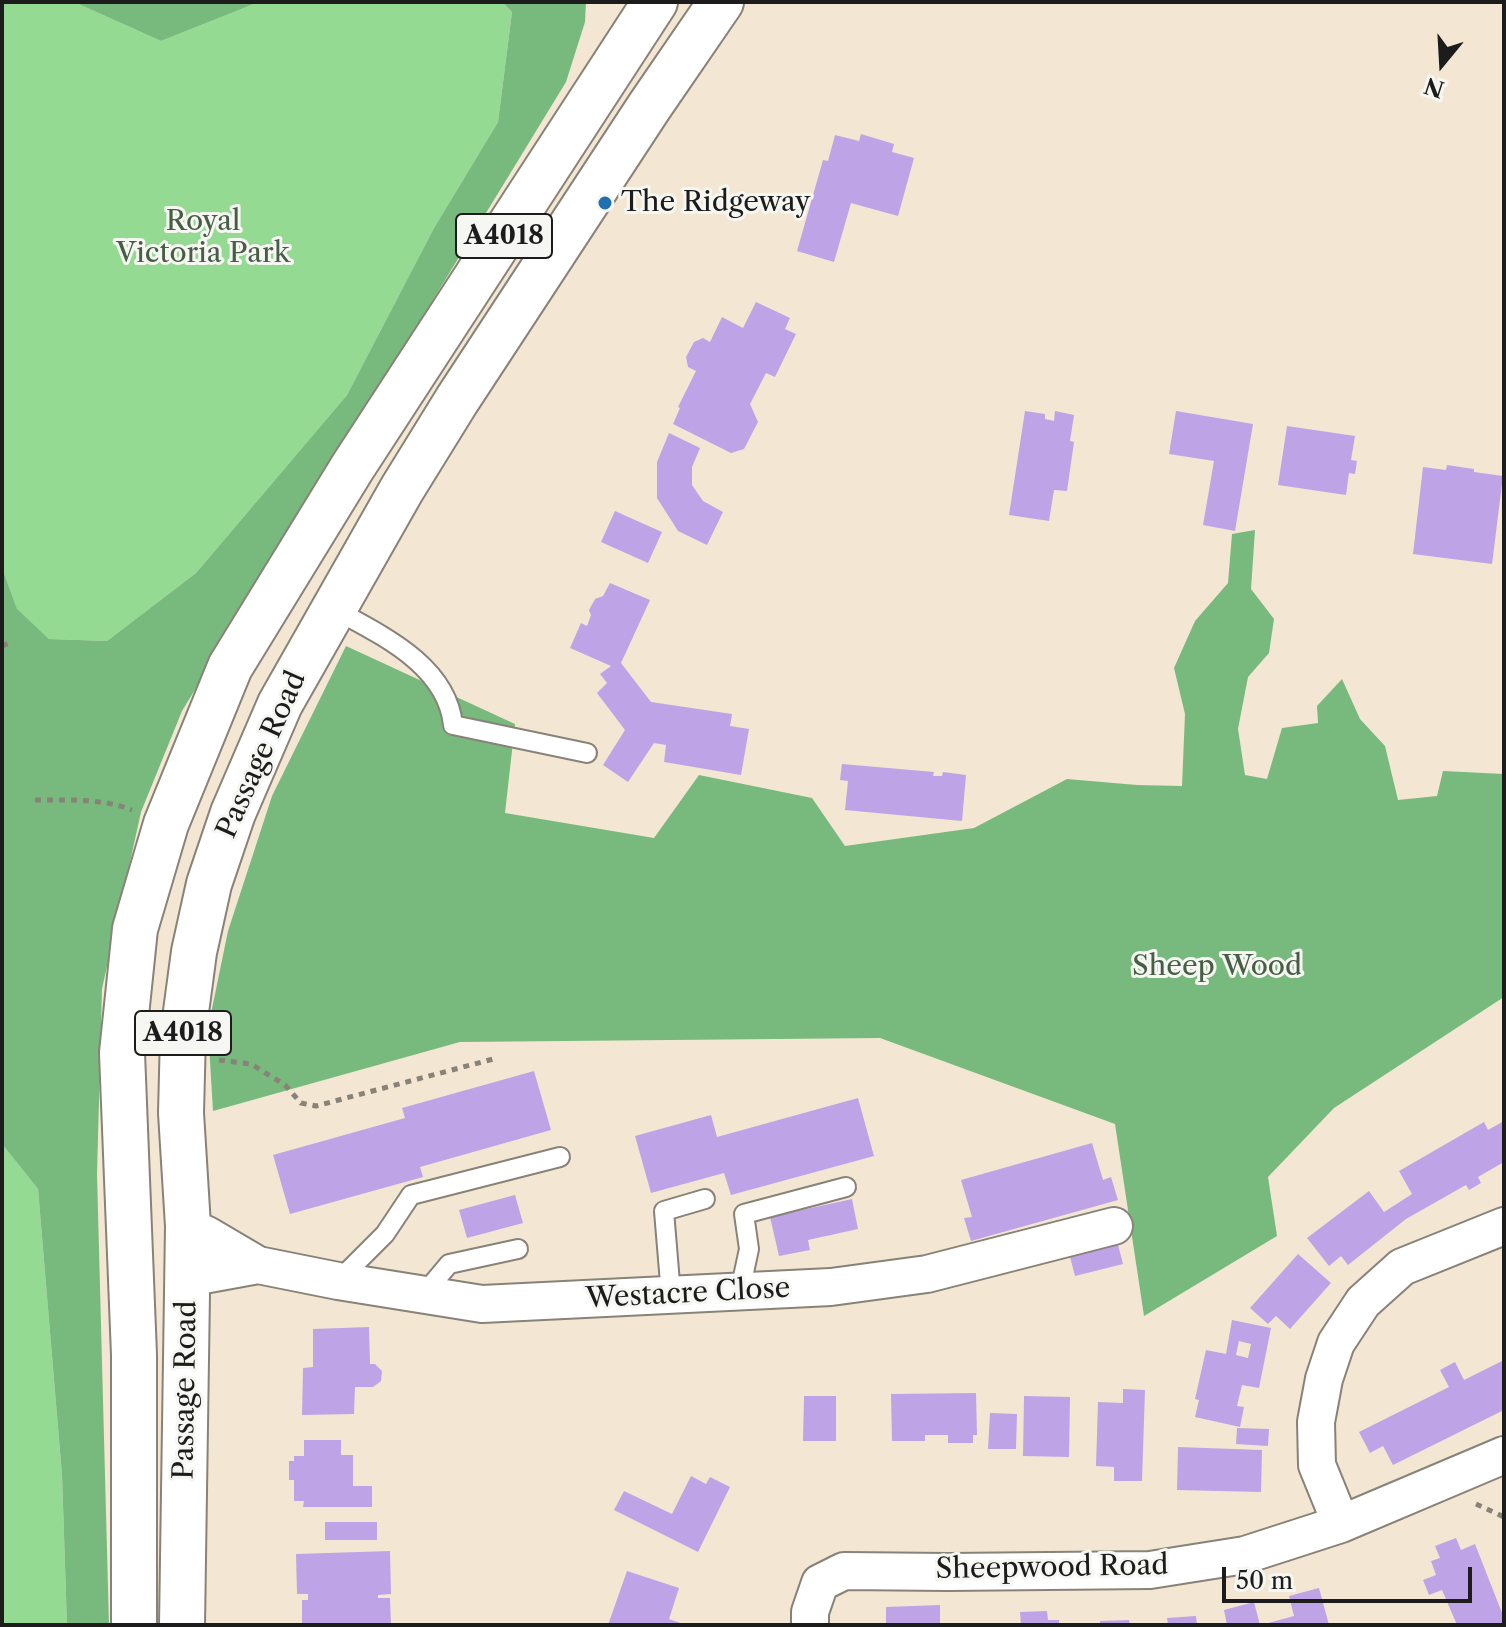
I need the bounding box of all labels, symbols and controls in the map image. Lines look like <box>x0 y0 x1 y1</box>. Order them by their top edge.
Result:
north arrow <box>1402 24 1482 104</box>
text: N <box>1421 72 1448 103</box>
place label: The Ridgeway <box>621 186 811 220</box>
marker: The Ridgeway <box>596 194 614 212</box>
park label: Royal Victoria Park <box>116 205 290 271</box>
road number: A4018 <box>456 214 552 258</box>
street label: Passage Road <box>210 666 314 844</box>
park label: Sheep Wood <box>1132 950 1302 984</box>
road number: A4018 <box>135 1011 231 1055</box>
street label: Westacre Close <box>585 1272 791 1316</box>
street label: Passage Road <box>168 1300 204 1480</box>
street label: Sheepwood Road <box>935 1549 1169 1587</box>
scale bar <box>1226 1551 1476 1601</box>
text: 50 m <box>1236 1566 1293 1595</box>

